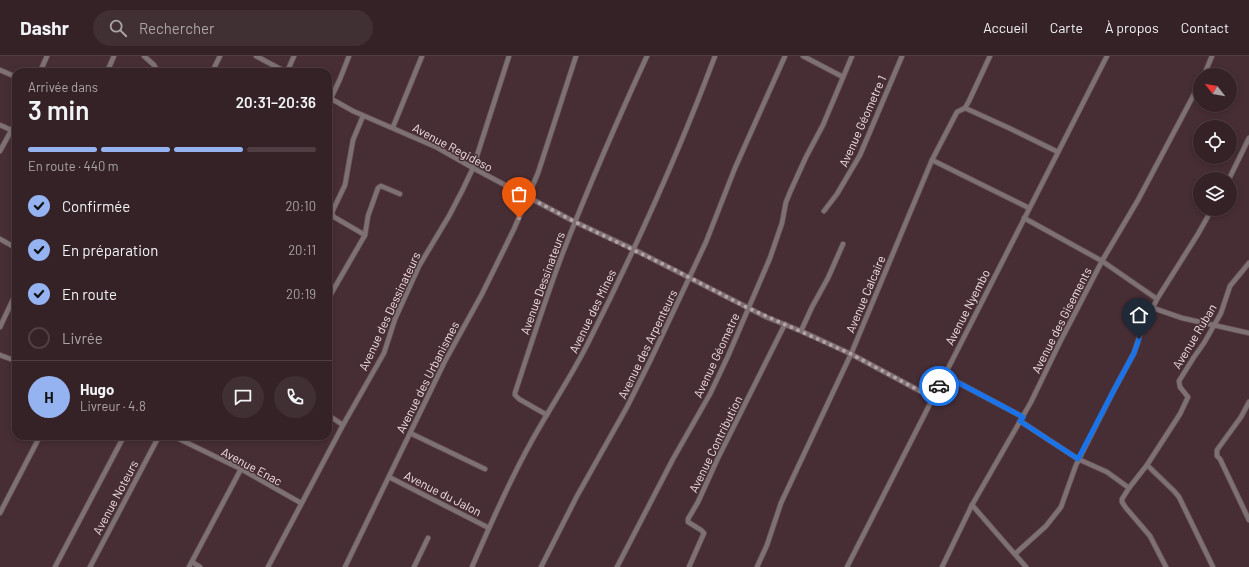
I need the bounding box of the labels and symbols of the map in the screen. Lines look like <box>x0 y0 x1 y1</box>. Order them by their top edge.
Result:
north arrow <box>1193 68 1237 112</box>
street label: Avenue Géometre 1 <box>836 73 888 169</box>
street label: Avenue Regideso <box>410 120 496 174</box>
pin <box>502 177 536 218</box>
street label: Avenue Dessinateurs <box>517 229 567 336</box>
street label: Avenue des Dessinateurs <box>355 249 423 373</box>
street label: Avenue Calcaire <box>842 253 888 335</box>
street label: Avenue des Gisements <box>1028 265 1094 375</box>
street label: Avenue des Mines <box>566 267 618 355</box>
street label: Avenue Nyembo <box>942 267 992 347</box>
street label: Avenue des Arpenteurs <box>614 287 680 401</box>
pin <box>1122 298 1156 339</box>
street label: Avenue Ruban <box>1169 301 1219 371</box>
street label: Avenue Géometre <box>690 310 742 400</box>
street label: Avenue des Urbanismes <box>393 319 461 435</box>
courier <box>919 366 959 406</box>
street label: Avenue Contribution <box>685 393 745 495</box>
street label: Avenue Enac <box>219 444 285 488</box>
street label: Avenue Noteurs <box>90 457 141 537</box>
street label: Avenue du Jalon <box>402 468 484 518</box>

